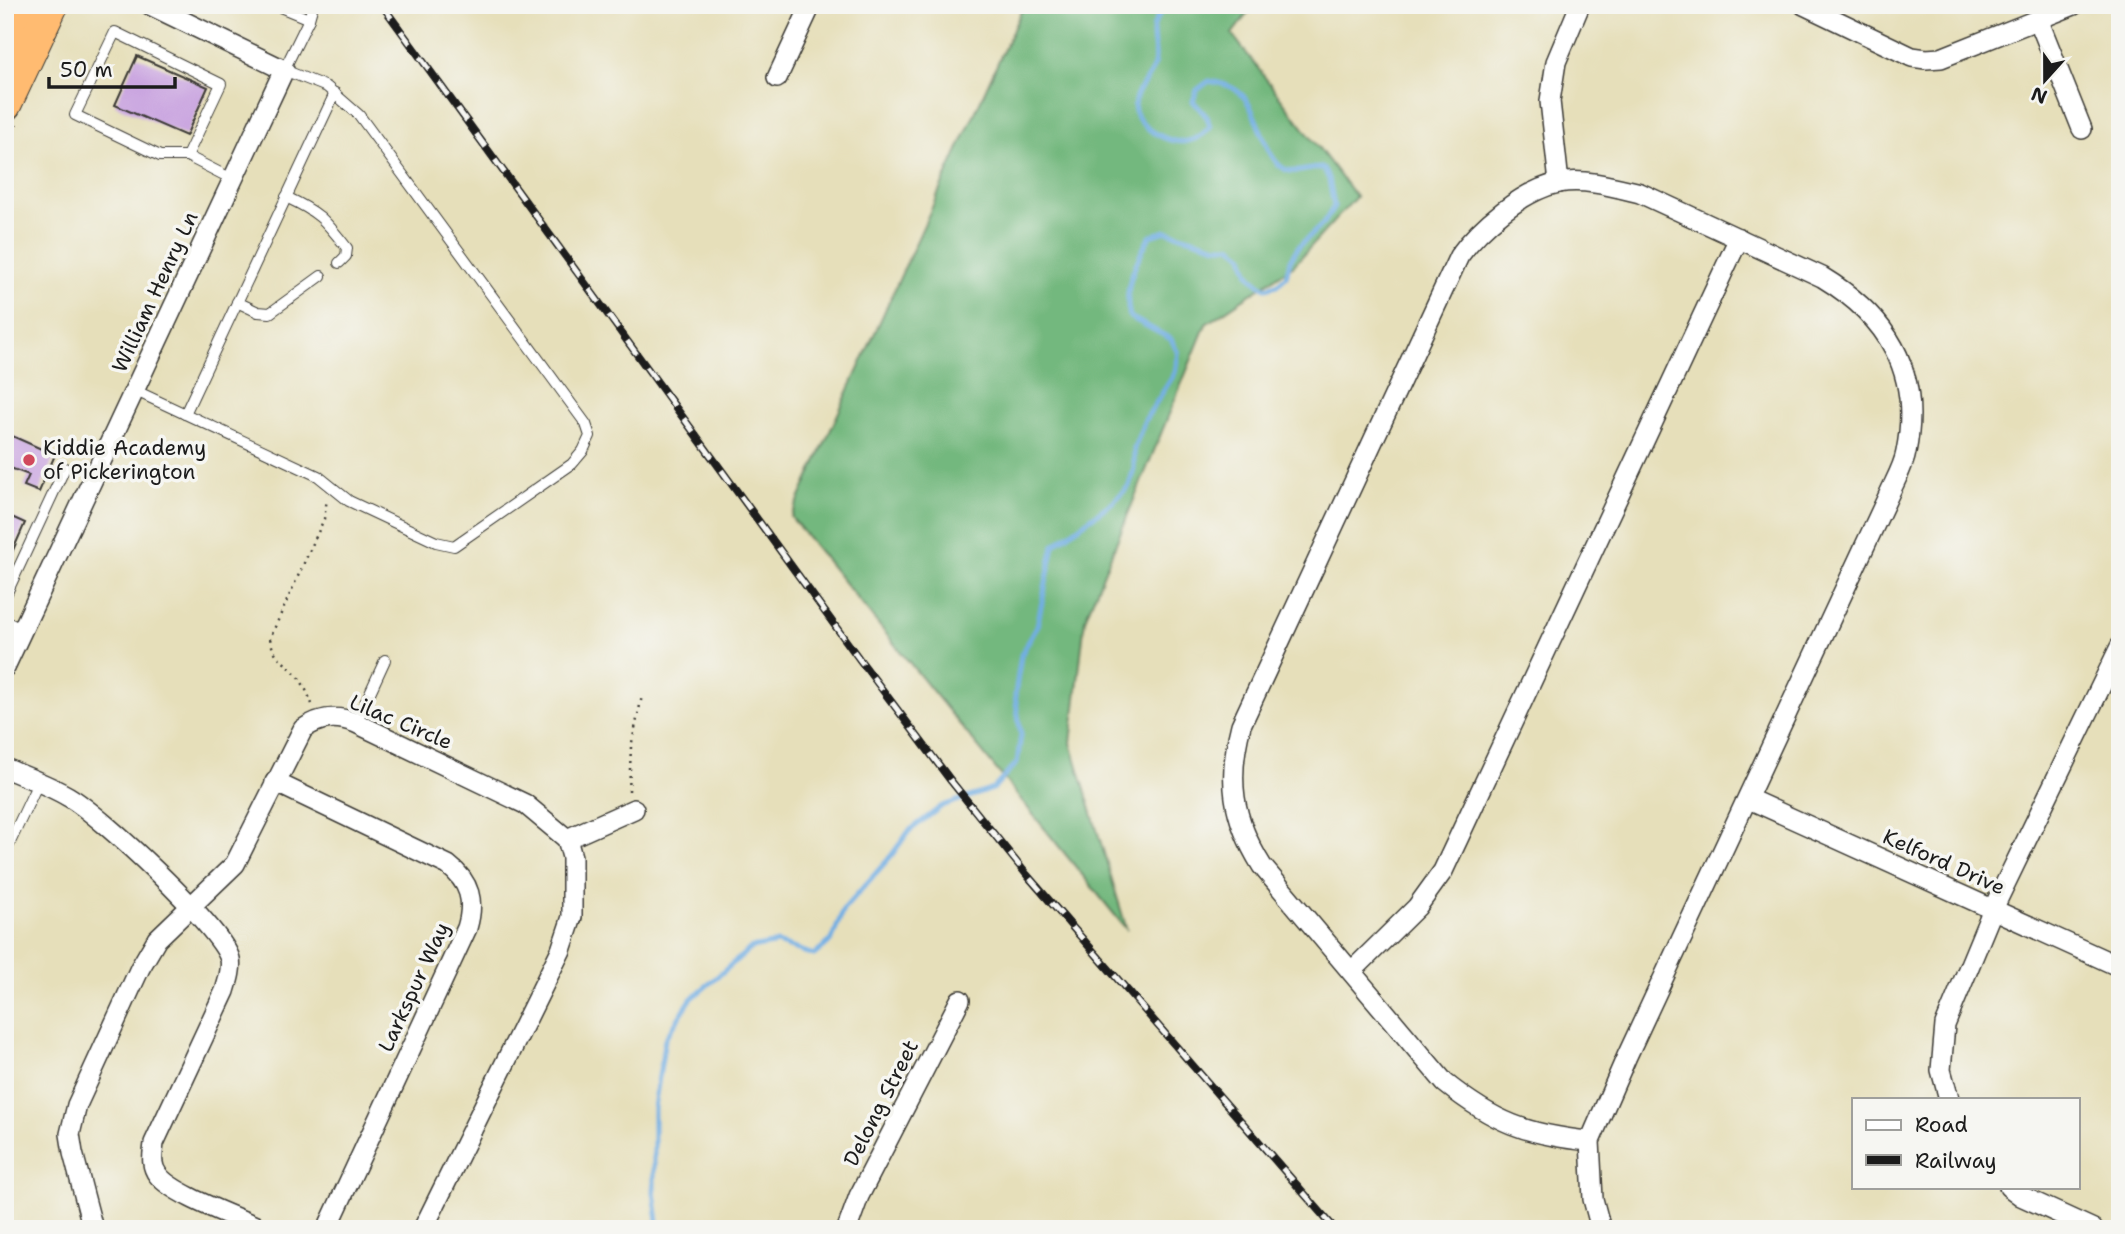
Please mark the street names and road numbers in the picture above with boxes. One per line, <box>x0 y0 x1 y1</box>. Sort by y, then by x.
street label: William Henry Ln <box>105 207 205 377</box>
street label: Lilac Circle <box>345 688 457 756</box>
street label: Kelford Drive <box>1878 823 2010 901</box>
street label: Larkspur Way <box>372 918 456 1056</box>
street label: Delong Street <box>837 1035 925 1171</box>

